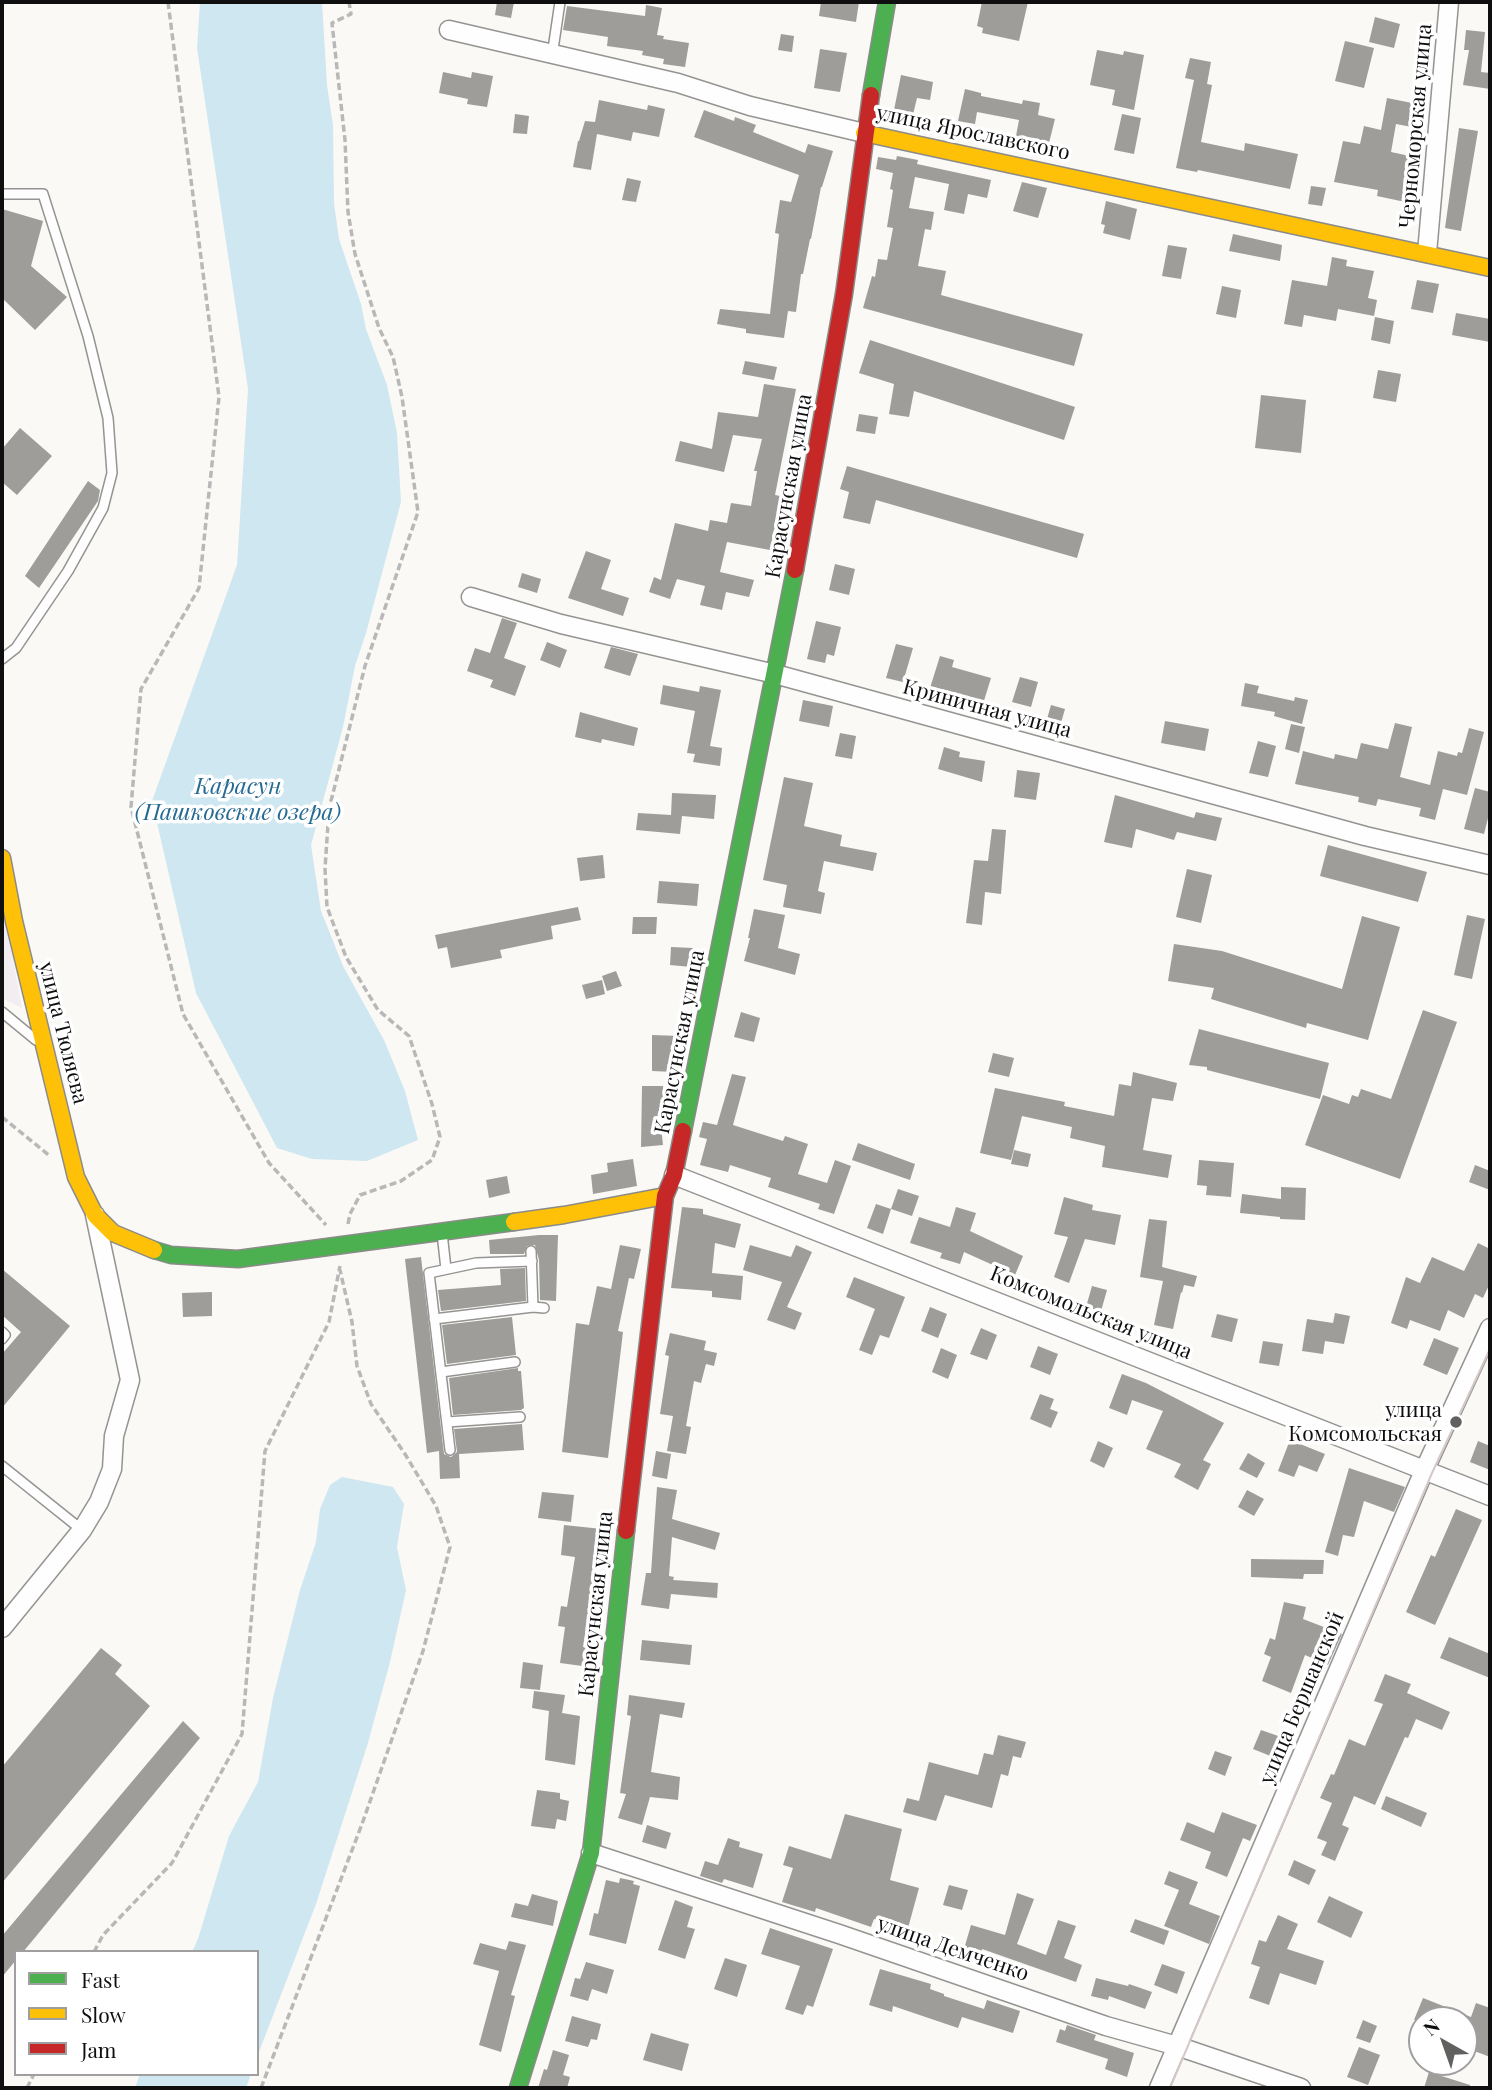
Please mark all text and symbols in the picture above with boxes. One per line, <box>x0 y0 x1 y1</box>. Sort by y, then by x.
street label: Черноморская улица <box>1394 23 1438 229</box>
street label: улица Ярославского <box>874 100 1072 166</box>
street label: Карасунская улица <box>760 392 818 580</box>
street label: Криничная улица <box>900 674 1074 744</box>
water label: Карасун (Пашковские озера) <box>135 773 341 827</box>
street label: Карасунская улица <box>650 948 710 1136</box>
street label: улица Тюляева <box>33 959 93 1107</box>
street label: Комсомольская улица <box>986 1261 1196 1365</box>
place label: улица Комсомольская <box>1288 1397 1442 1447</box>
marker: улица Комсомольская <box>1448 1414 1464 1430</box>
street label: Карасунская улица <box>574 1510 618 1698</box>
street label: улица Бершанской <box>1254 1608 1350 1788</box>
street label: улица Демченко <box>874 1911 1032 1987</box>
legend <box>14 1950 259 2076</box>
text: Fast <box>81 1965 120 1993</box>
text: Slow <box>81 2000 126 2028</box>
north arrow <box>1408 2006 1478 2076</box>
text: N <box>1417 2012 1444 2041</box>
text: Jam <box>81 2035 117 2063</box>

